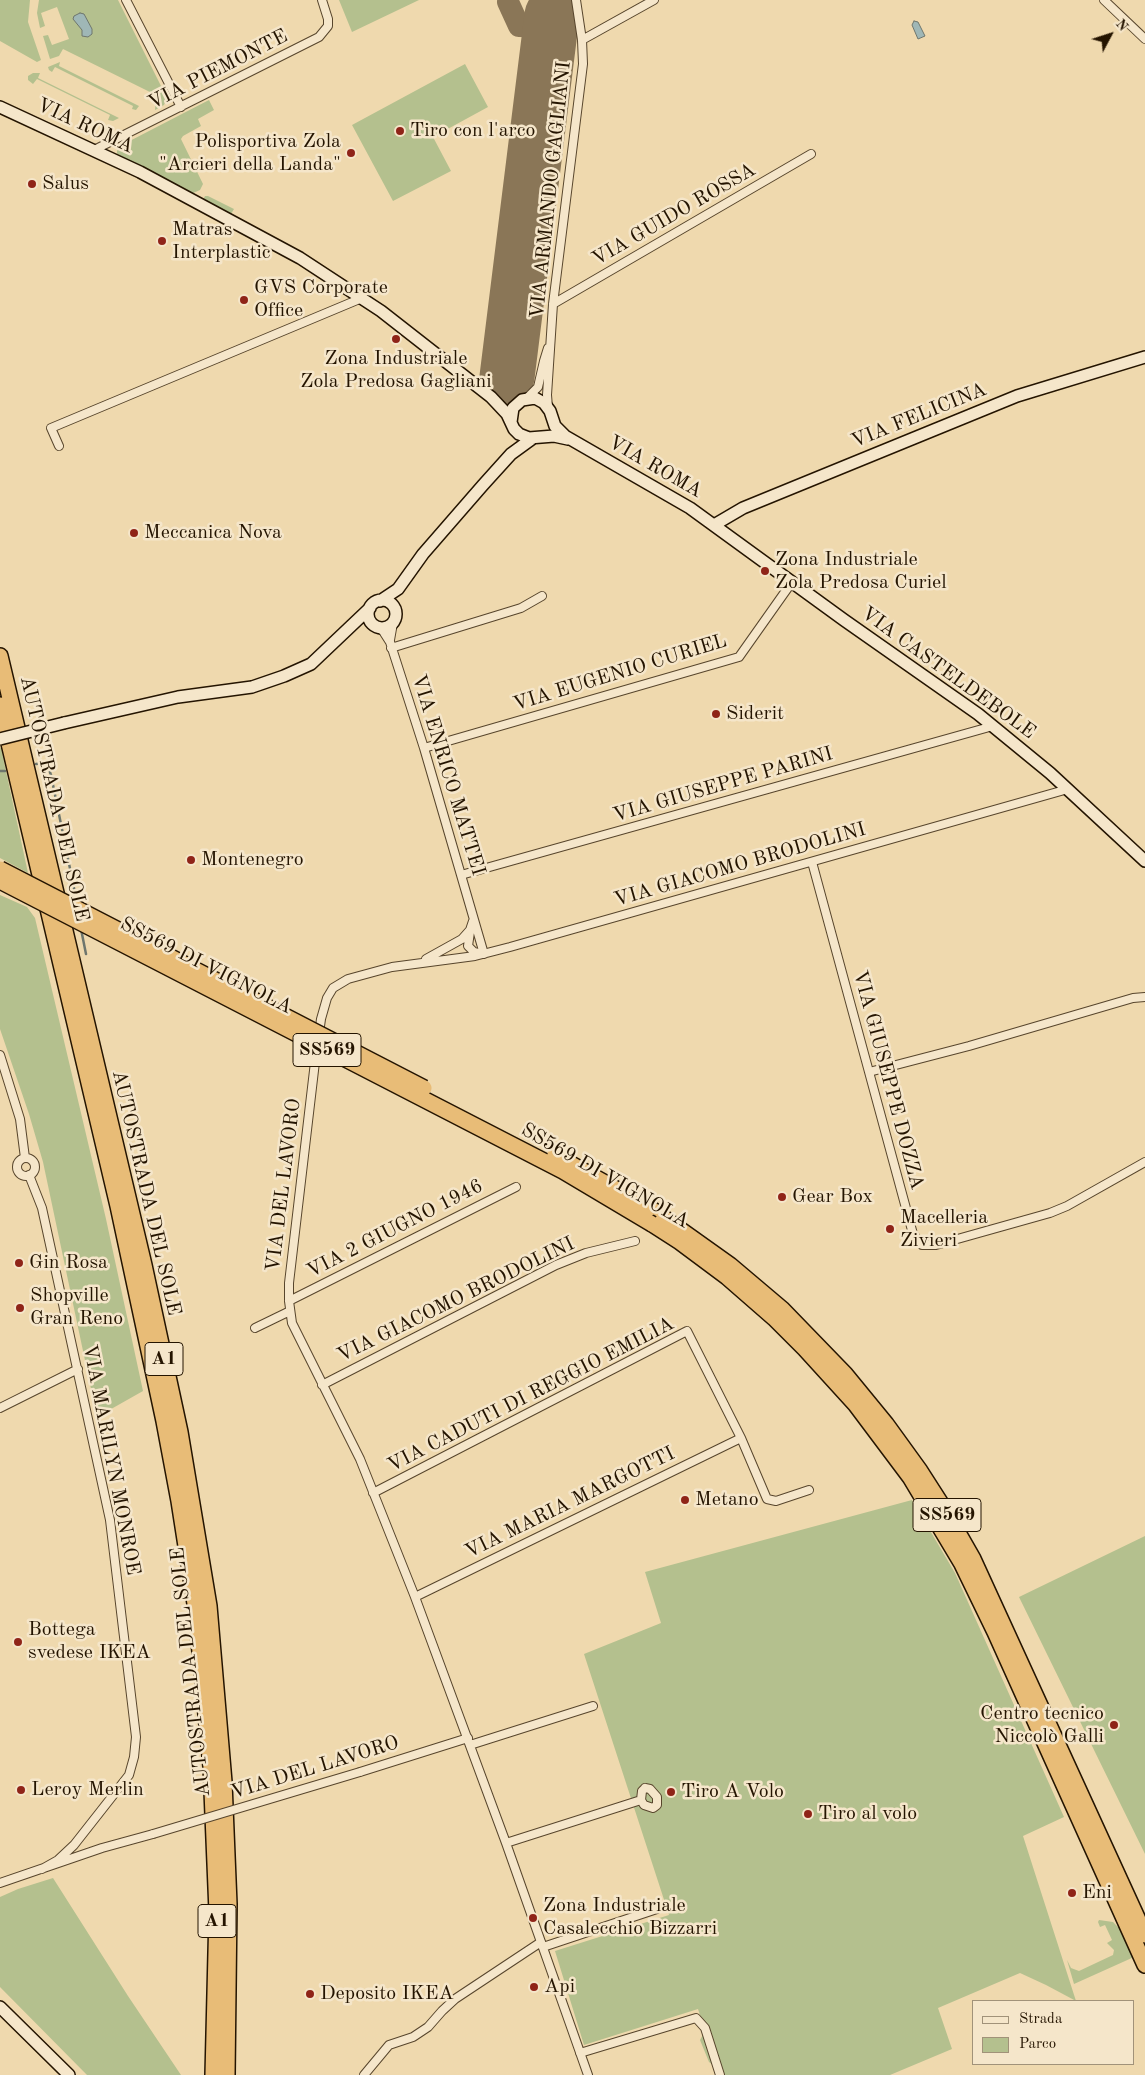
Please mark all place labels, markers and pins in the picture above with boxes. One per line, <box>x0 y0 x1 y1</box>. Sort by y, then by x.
place label: Tiro con l'arco <box>410 119 535 143</box>
marker: Tiro con l'arco <box>394 125 406 137</box>
place label: Polisportiva Zola "Arcieri della Landa" <box>159 130 341 177</box>
marker: Polisportiva Zola "Arcieri della Landa" <box>345 147 357 159</box>
place label: Salus <box>42 172 89 196</box>
marker: Salus <box>26 178 38 190</box>
place label: Matras Interplastic <box>172 218 271 265</box>
marker: Matras Interplastic <box>156 235 168 247</box>
place label: GVS Corporate Office <box>254 276 388 323</box>
marker: GVS Corporate Office <box>238 294 250 306</box>
marker: Zona Industriale Zola Predosa Gagliani <box>390 333 402 345</box>
place label: Zona Industriale Zola Predosa Gagliani <box>300 347 492 394</box>
place label: Meccanica Nova <box>144 521 282 545</box>
marker: Meccanica Nova <box>128 527 140 539</box>
place label: Zona Industriale Zola Predosa Curiel <box>775 548 947 595</box>
marker: Zona Industriale Zola Predosa Curiel <box>759 565 771 577</box>
place label: Siderit <box>726 702 784 726</box>
marker: Siderit <box>710 708 722 720</box>
place label: Montenegro <box>201 848 304 872</box>
marker: Montenegro <box>185 854 197 866</box>
place label: Gear Box <box>792 1185 873 1209</box>
marker: Gear Box <box>776 1191 788 1203</box>
place label: Macelleria Zivieri <box>900 1206 988 1253</box>
marker: Macelleria Zivieri <box>884 1223 896 1235</box>
place label: Gin Rosa <box>29 1251 108 1275</box>
marker: Gin Rosa <box>13 1257 25 1269</box>
place label: Shopville Gran Reno <box>30 1284 123 1331</box>
marker: Shopville Gran Reno <box>14 1302 26 1314</box>
place label: Metano <box>695 1488 759 1512</box>
marker: Metano <box>679 1494 691 1506</box>
place label: Bottega svedese IKEA <box>28 1618 151 1665</box>
marker: Bottega svedese IKEA <box>12 1636 24 1648</box>
place label: Centro tecnico Niccolò Galli <box>980 1702 1104 1749</box>
marker: Centro tecnico Niccolò Galli <box>1108 1719 1120 1731</box>
place label: Leroy Merlin <box>31 1778 144 1802</box>
place label: Tiro A Volo <box>681 1780 784 1804</box>
marker: Leroy Merlin <box>15 1784 27 1796</box>
marker: Tiro A Volo <box>665 1786 677 1798</box>
place label: Tiro al volo <box>818 1802 917 1826</box>
marker: Tiro al volo <box>802 1808 814 1820</box>
place label: Eni <box>1082 1881 1112 1905</box>
marker: Eni <box>1066 1887 1078 1899</box>
place label: Zona Industriale Casalecchio Bizzarri <box>543 1894 717 1941</box>
marker: Zona Industriale Casalecchio Bizzarri <box>527 1912 539 1924</box>
place label: Api <box>544 1975 575 1999</box>
marker: Api <box>528 1981 540 1993</box>
place label: Deposito IKEA <box>320 1982 454 2006</box>
marker: Deposito IKEA <box>304 1988 316 2000</box>

